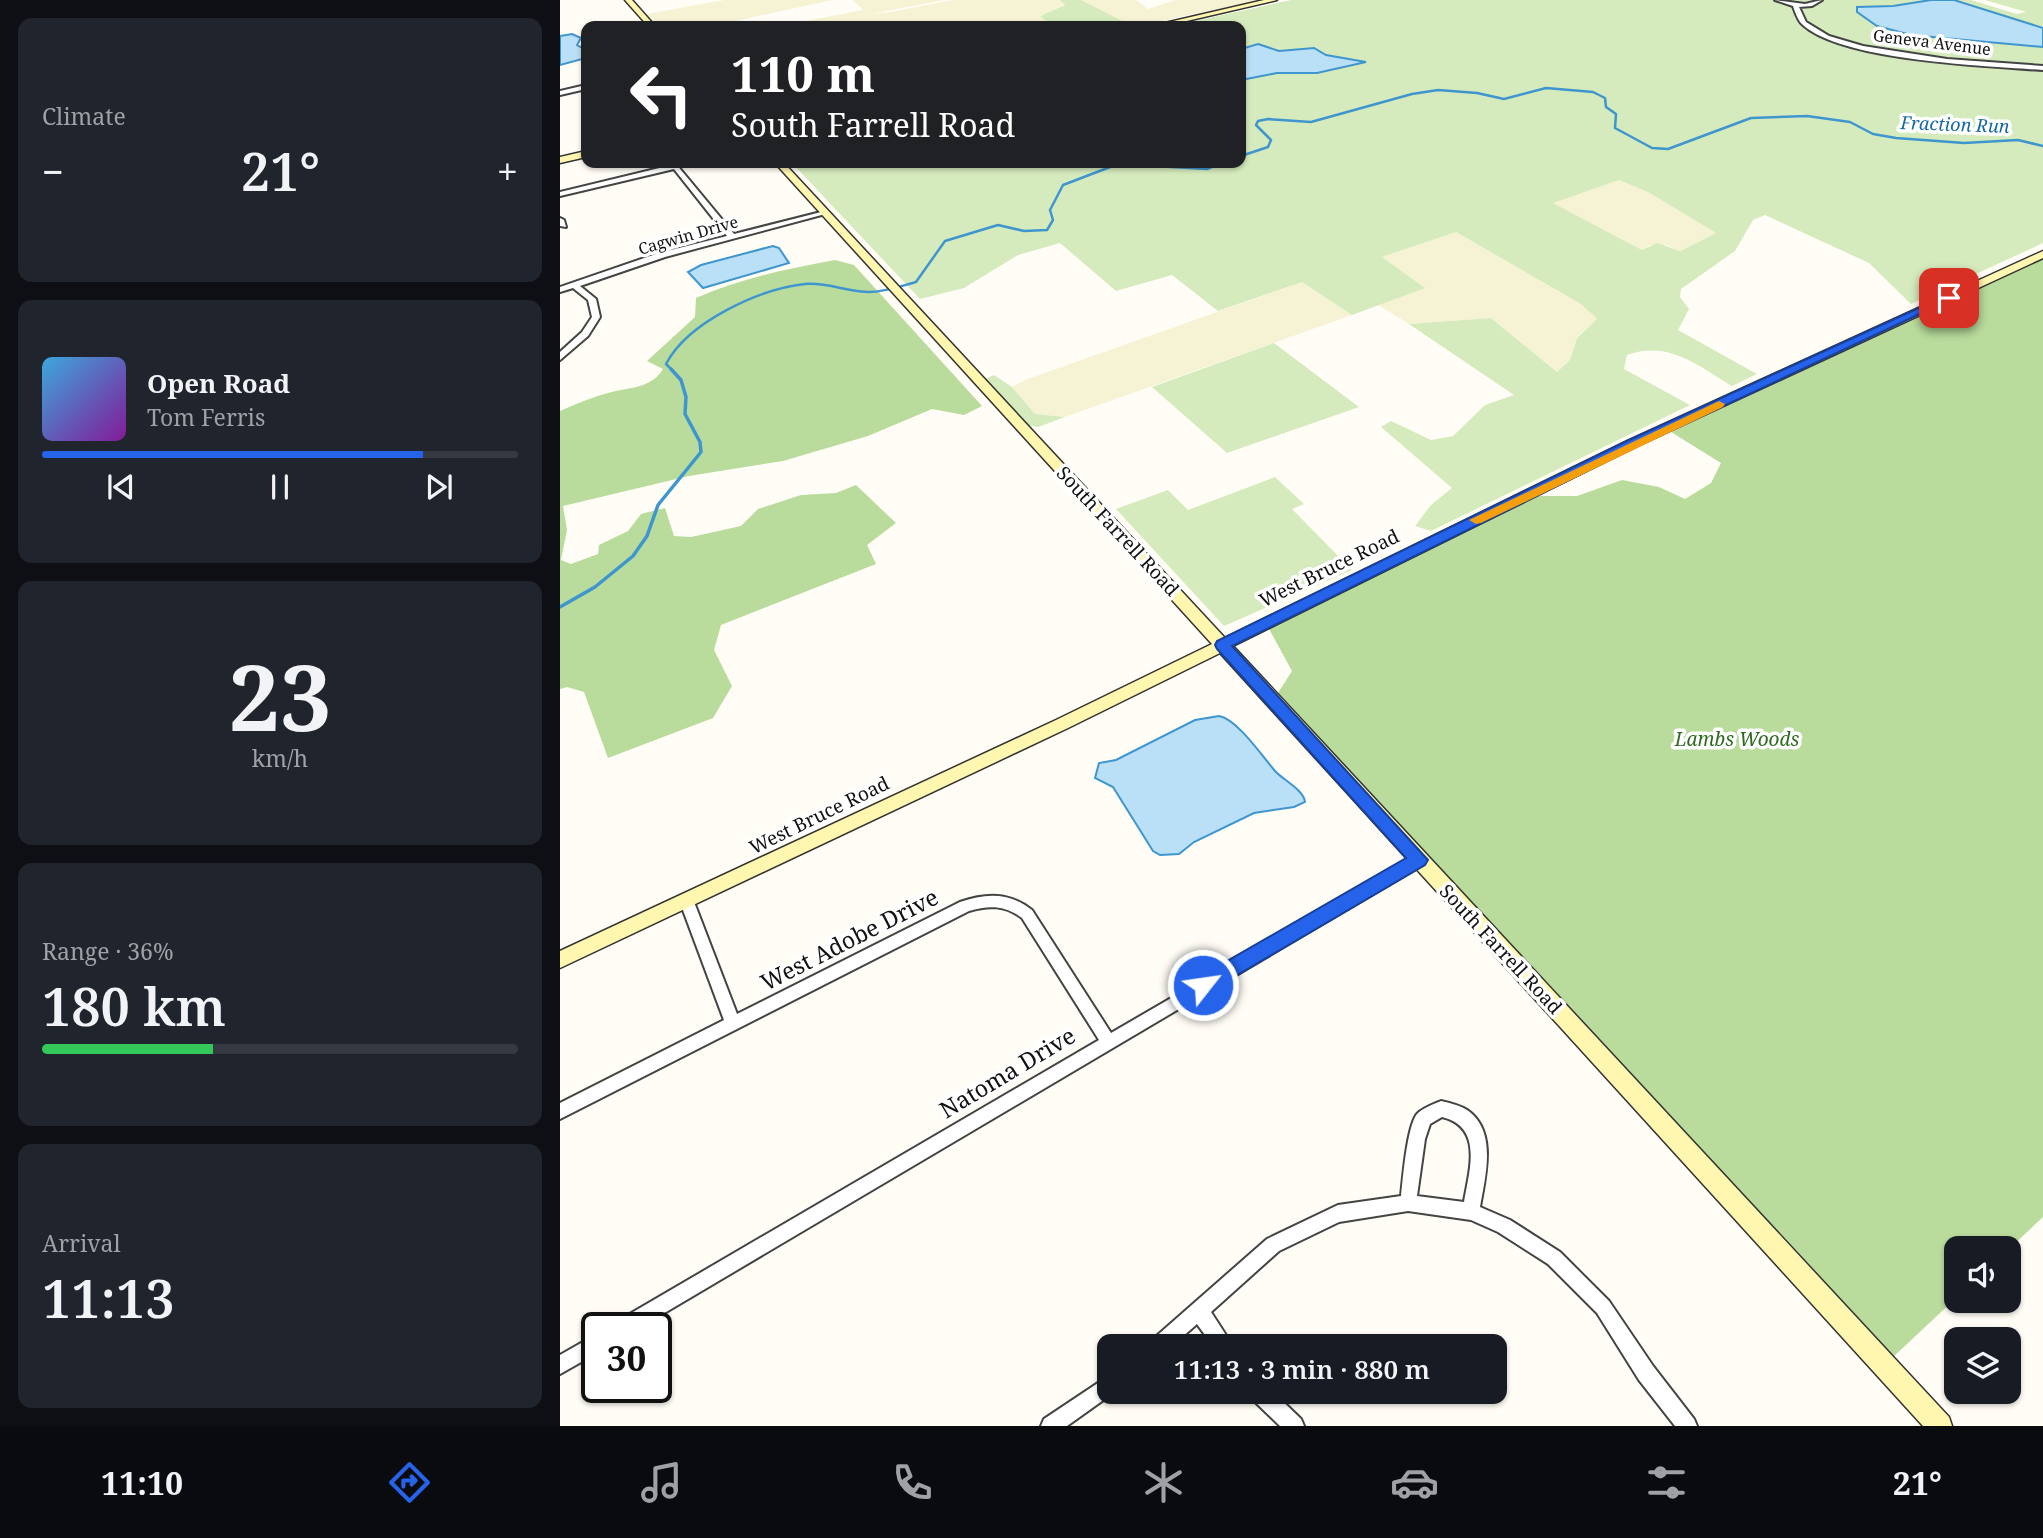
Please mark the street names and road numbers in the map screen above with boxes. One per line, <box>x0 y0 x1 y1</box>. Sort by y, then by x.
street label: Geneva Avenue <box>1872 24 1992 60</box>
street label: Cagwin Drive <box>635 210 741 260</box>
street label: South Farrell Road <box>1051 460 1185 602</box>
street label: West Bruce Road <box>1255 523 1404 613</box>
street label: West Bruce Road <box>745 770 894 860</box>
street label: South Farrell Road <box>1434 878 1568 1020</box>
street label: West Adobe Drive <box>755 880 943 998</box>
street label: Natoma Drive <box>933 1019 1081 1125</box>

